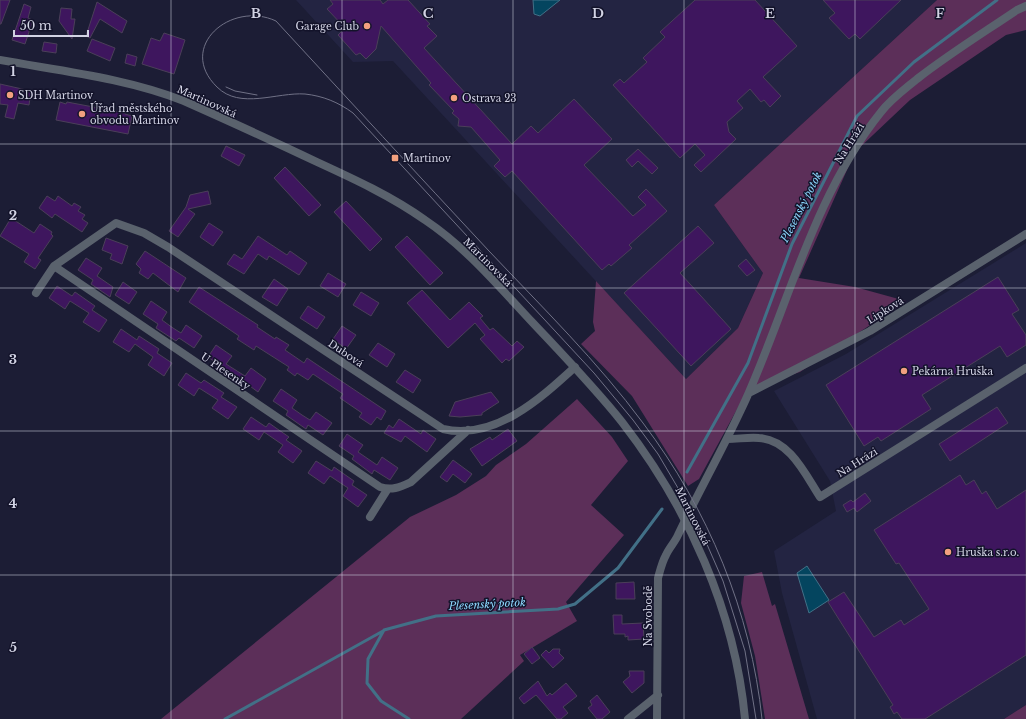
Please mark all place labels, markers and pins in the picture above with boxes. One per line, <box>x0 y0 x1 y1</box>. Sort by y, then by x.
place label: Garage Club <box>295 20 359 33</box>
marker: Garage Club <box>362 21 372 31</box>
place label: SDH Martinov <box>18 89 93 102</box>
marker: SDH Martinov <box>5 90 15 100</box>
place label: Ostrava 23 <box>462 92 516 105</box>
marker: Ostrava 23 <box>449 93 459 103</box>
place label: Úřad městského obvodu Martinov <box>90 101 179 127</box>
marker: Úřad městského obvodu Martinov <box>77 109 87 119</box>
place label: Martinov <box>403 152 451 165</box>
marker: Martinov <box>390 153 400 163</box>
place label: Pekárna Hruška <box>912 365 993 378</box>
marker: Pekárna Hruška <box>899 366 909 376</box>
place label: Hruška s.r.o. <box>956 546 1019 559</box>
marker: Hruška s.r.o. <box>943 547 953 557</box>

